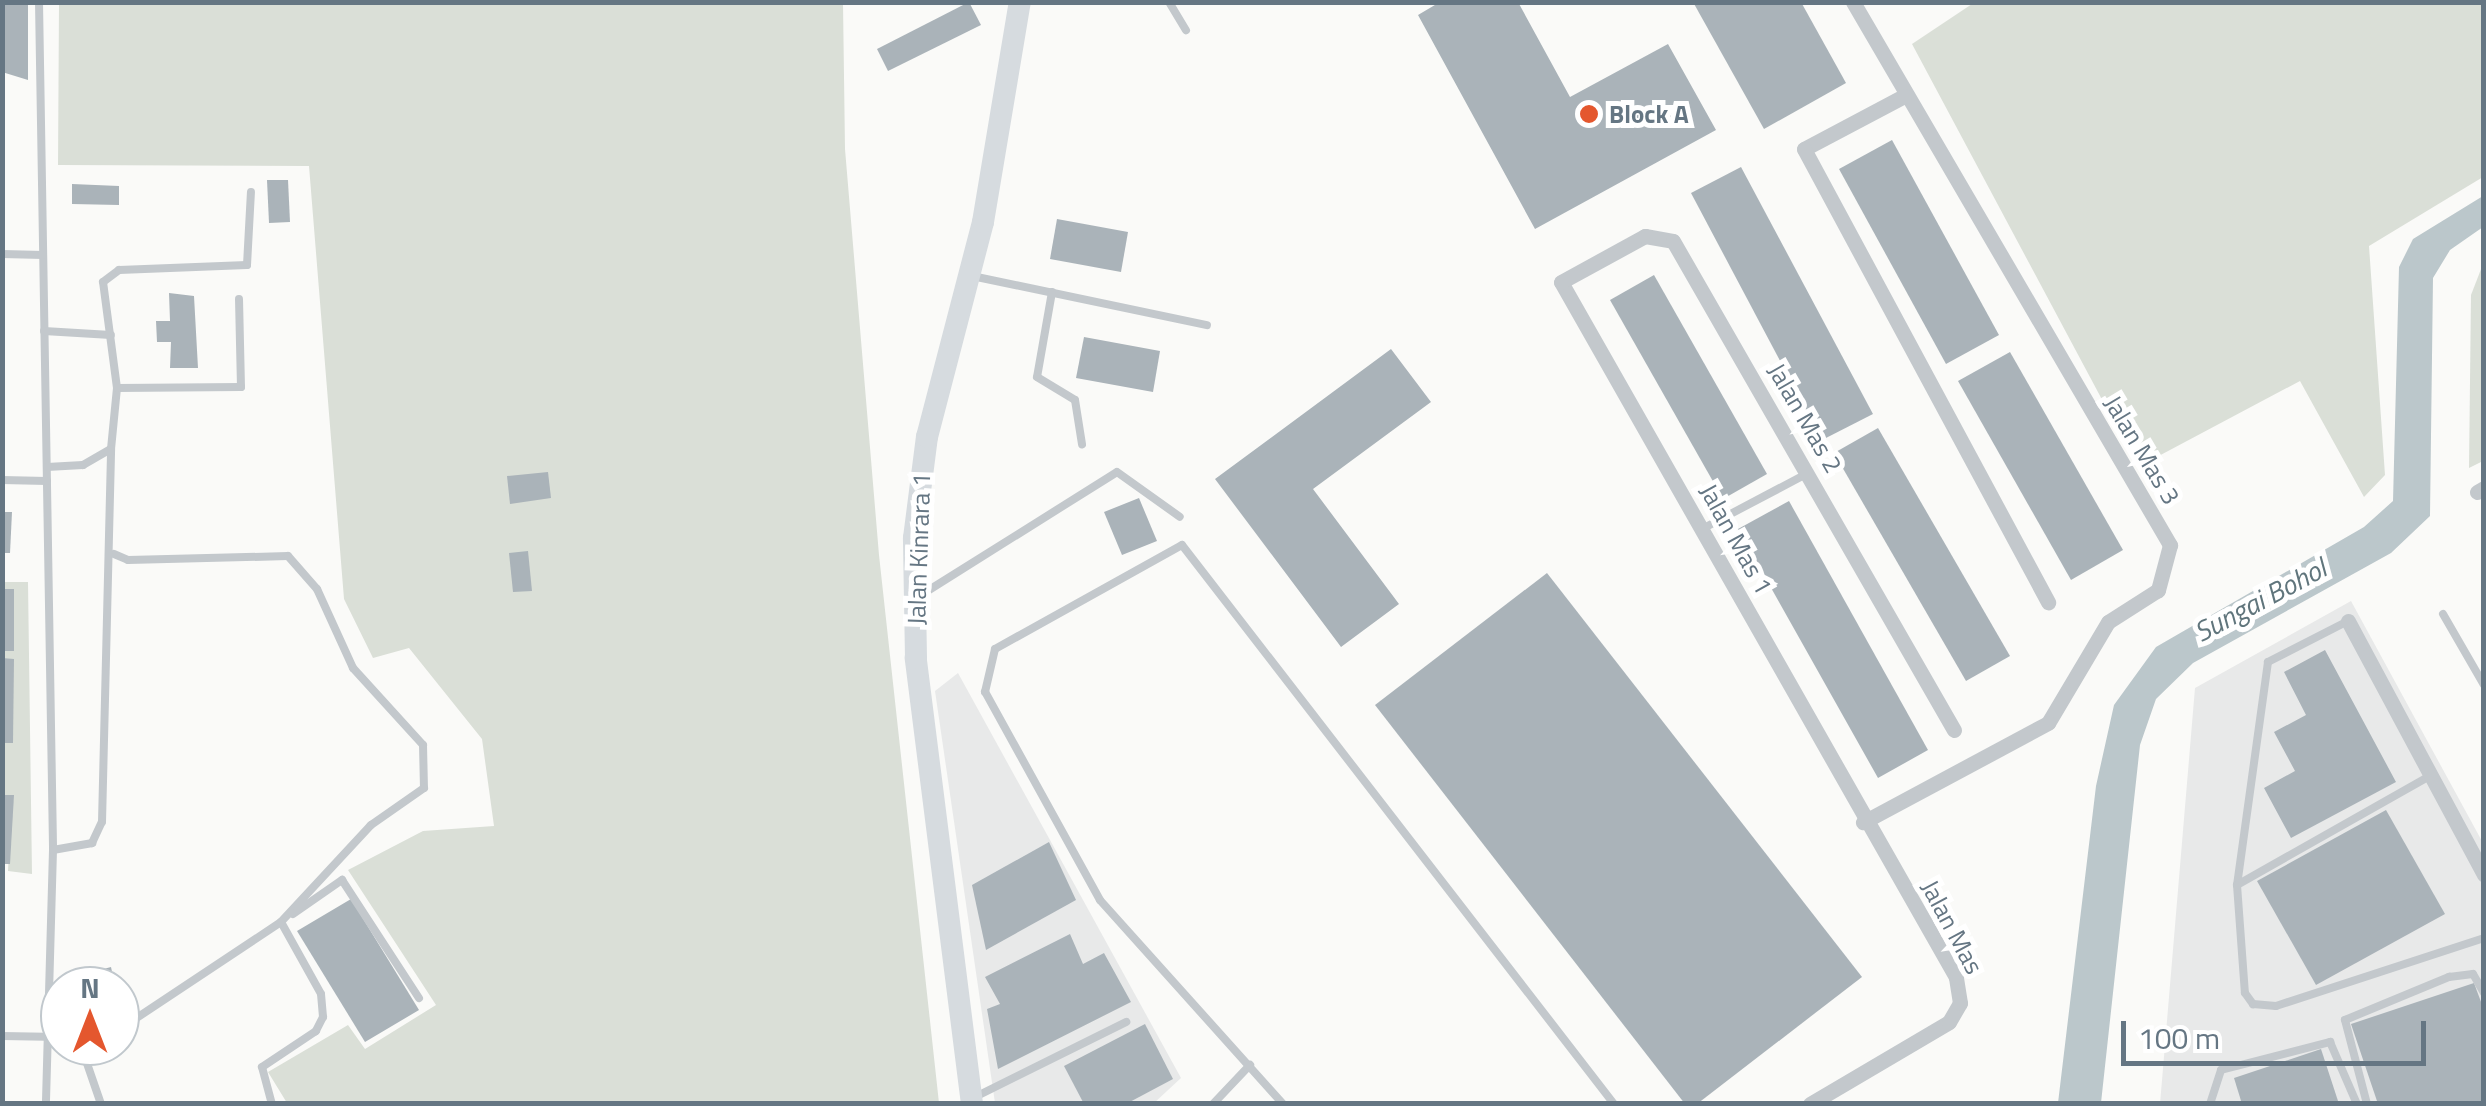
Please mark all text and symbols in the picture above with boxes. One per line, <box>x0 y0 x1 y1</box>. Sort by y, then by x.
place label: Block A <box>1609 99 1689 129</box>
marker: Block A <box>1578 103 1600 125</box>
street label: Jalan Mas 2 <box>1762 358 1848 478</box>
street label: Jalan Mas 3 <box>2098 390 2186 510</box>
street label: Jalan Kinrara 1 <box>901 473 937 625</box>
street label: Jalan Mas 1 <box>1693 479 1779 599</box>
water label: Sungai Bohol <box>2188 551 2332 649</box>
street label: Jalan Mas <box>1915 875 1989 979</box>
north arrow <box>40 966 140 1066</box>
text: N <box>80 966 100 1009</box>
scale bar <box>2126 1001 2431 1063</box>
text: 100 m <box>2138 1015 2220 1061</box>

